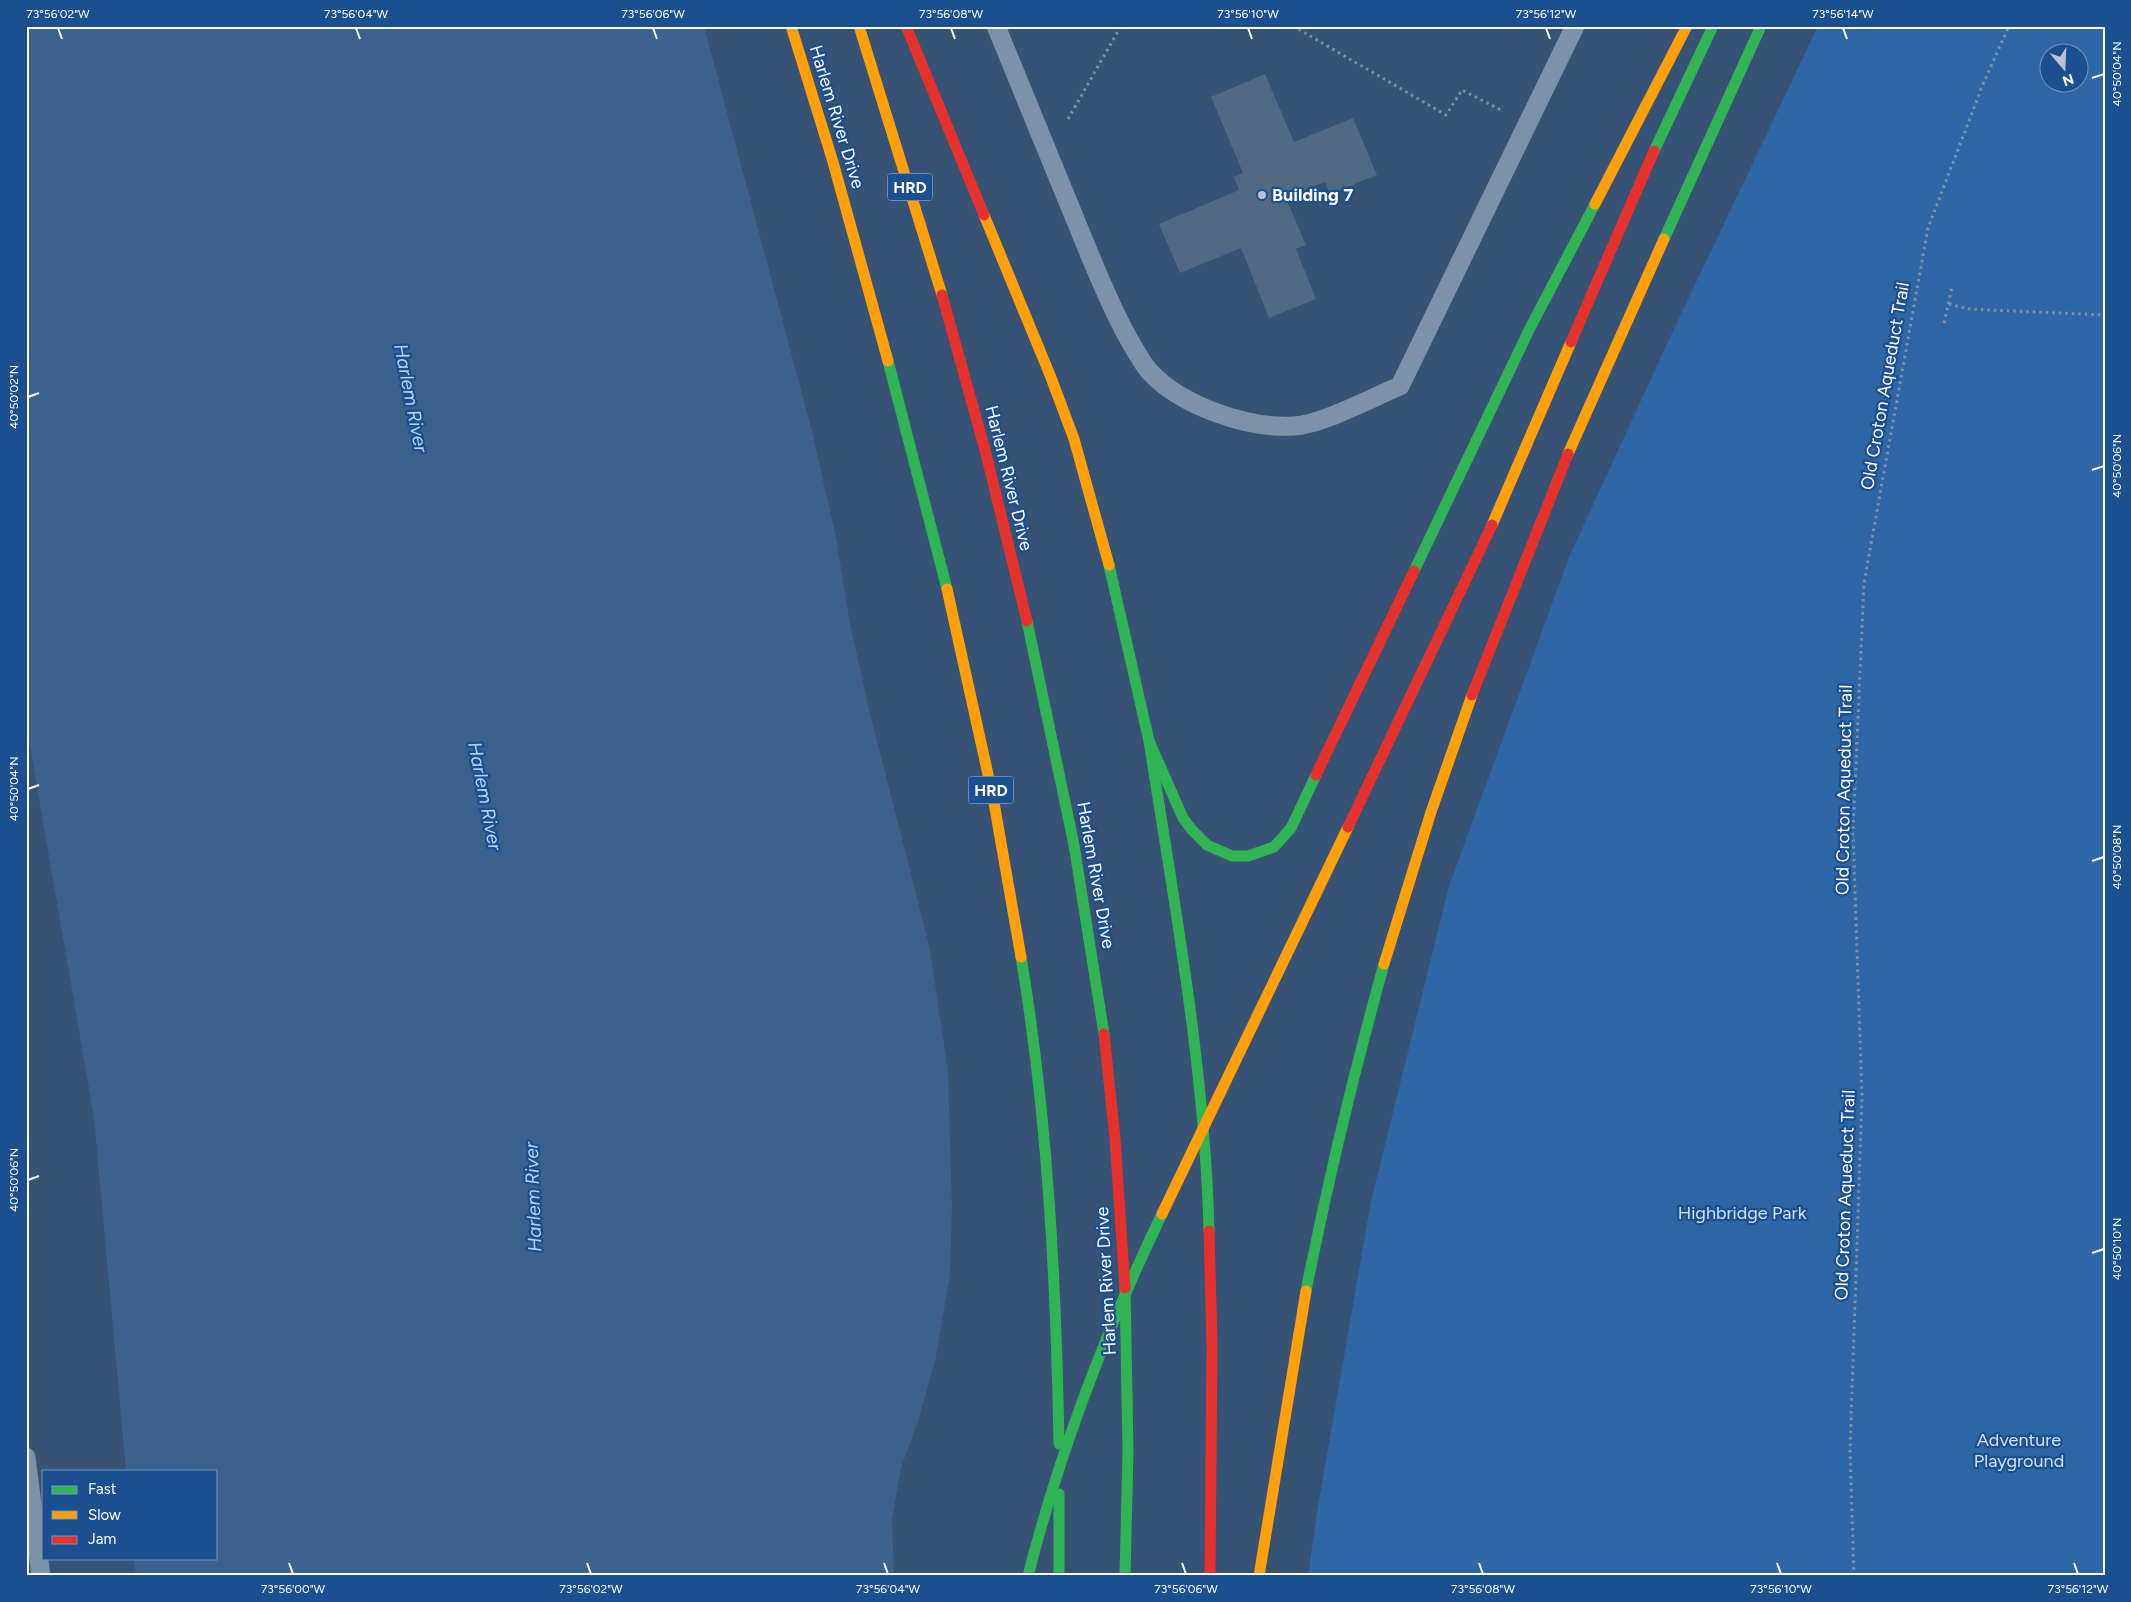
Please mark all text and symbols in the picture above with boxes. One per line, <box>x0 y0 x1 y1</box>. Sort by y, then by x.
text: 73°56'02"W <box>26 7 90 21</box>
text: 73°56'04"W <box>324 7 388 21</box>
text: 73°56'06"W <box>621 7 685 21</box>
text: 73°56'08"W <box>919 7 983 21</box>
text: 73°56'10"W <box>1217 7 1279 21</box>
text: 73°56'12"W <box>1516 7 1577 21</box>
text: 73°56'14"W <box>1812 7 1874 21</box>
north arrow <box>2038 42 2088 92</box>
text: 40°50'04"N <box>2110 42 2124 106</box>
street label: Harlem River Drive <box>805 43 869 192</box>
text: N <box>2060 70 2076 90</box>
road number: HRD <box>888 173 932 200</box>
place label: Building 7 <box>1272 184 1353 206</box>
marker: Building 7 <box>1256 189 1268 201</box>
street label: Old Croton Aqueduct Trail <box>1856 280 1914 492</box>
water label: Harlem River <box>389 342 433 455</box>
text: 40°50'02"N <box>7 365 21 429</box>
street label: Harlem River Drive <box>980 403 1038 553</box>
text: 40°50'06"N <box>2110 434 2124 498</box>
street label: Old Croton Aqueduct Trail <box>1831 685 1857 895</box>
water label: Harlem River <box>463 740 507 853</box>
text: 40°50'04"N <box>7 757 21 821</box>
road number: HRD <box>968 776 1014 804</box>
street label: Harlem River Drive <box>1072 800 1120 950</box>
text: 40°50'08"N <box>2110 825 2124 889</box>
street label: Old Croton Aqueduct Trail <box>1830 1089 1860 1301</box>
water label: Harlem River <box>520 1141 546 1252</box>
text: 40°50'06"N <box>7 1148 21 1212</box>
park label: Highbridge Park <box>1678 1202 1807 1224</box>
street label: Harlem River Drive <box>1091 1206 1121 1356</box>
text: 40°50'10"N <box>2110 1218 2124 1280</box>
park label: Adventure Playground <box>1974 1429 2064 1472</box>
legend <box>42 1470 218 1560</box>
text: Fast <box>88 1480 117 1498</box>
text: Slow <box>88 1506 121 1524</box>
text: Jam <box>88 1530 116 1548</box>
text: 73°56'00"W <box>261 1582 326 1596</box>
text: 73°56'02"W <box>559 1582 623 1596</box>
text: 73°56'04"W <box>856 1582 920 1596</box>
text: 73°56'06"W <box>1154 1582 1218 1596</box>
text: 73°56'08"W <box>1451 1582 1515 1596</box>
text: 73°56'10"W <box>1750 1582 1812 1596</box>
text: 73°56'12"W <box>2048 1582 2109 1596</box>

